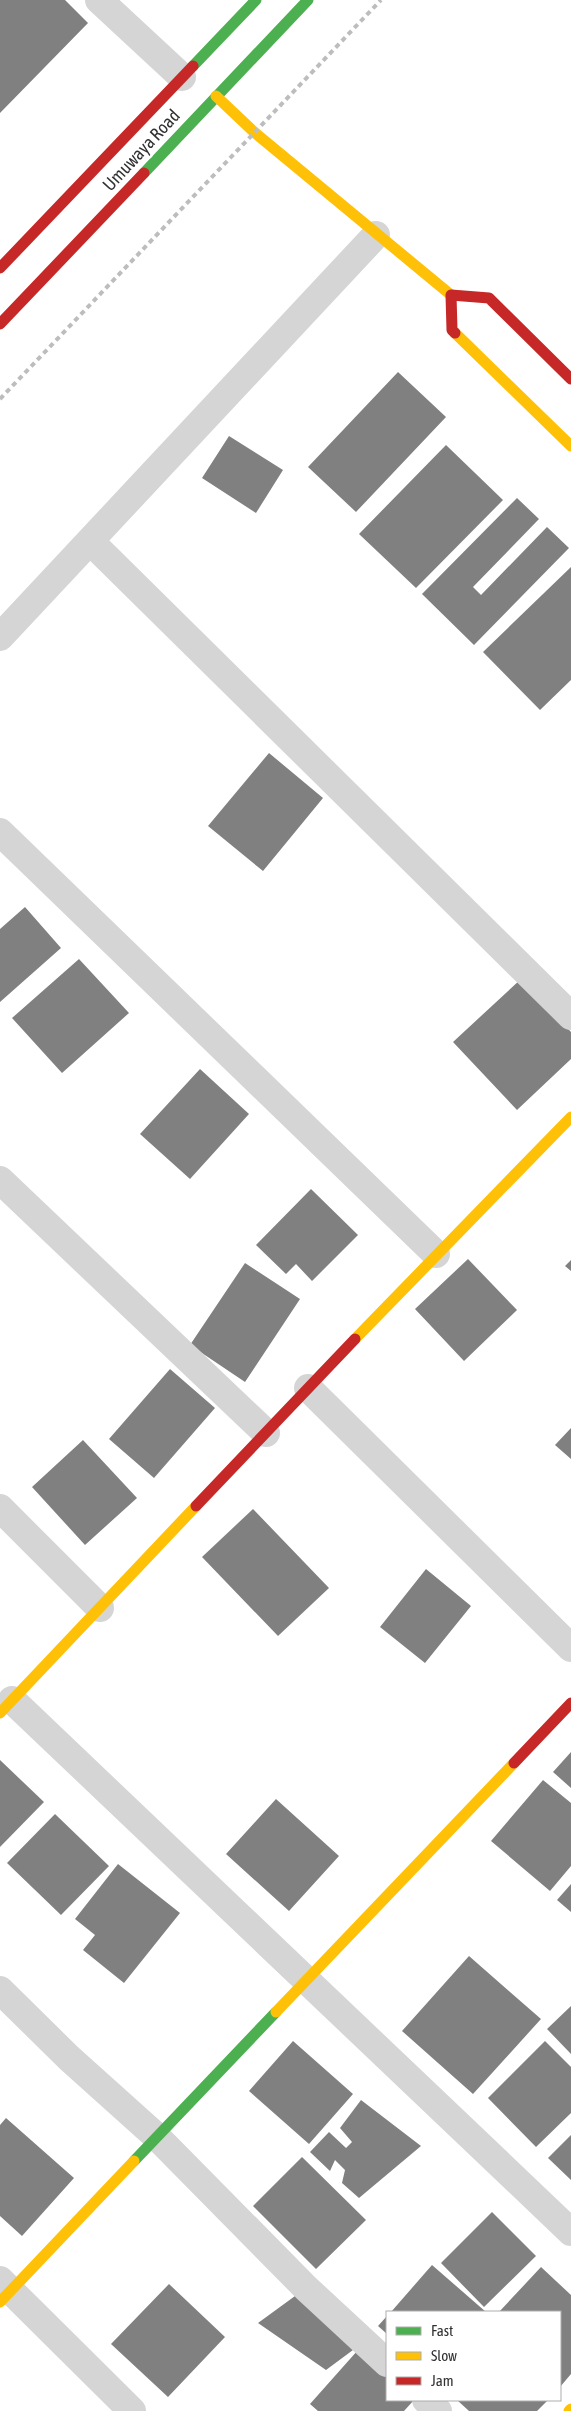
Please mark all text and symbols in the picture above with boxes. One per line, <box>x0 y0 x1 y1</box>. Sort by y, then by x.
street label: Umuwaya Road <box>98 105 184 195</box>
legend <box>386 2311 561 2401</box>
text: Fast <box>431 2322 453 2339</box>
text: Slow <box>431 2347 457 2364</box>
text: Jam <box>431 2372 454 2389</box>

